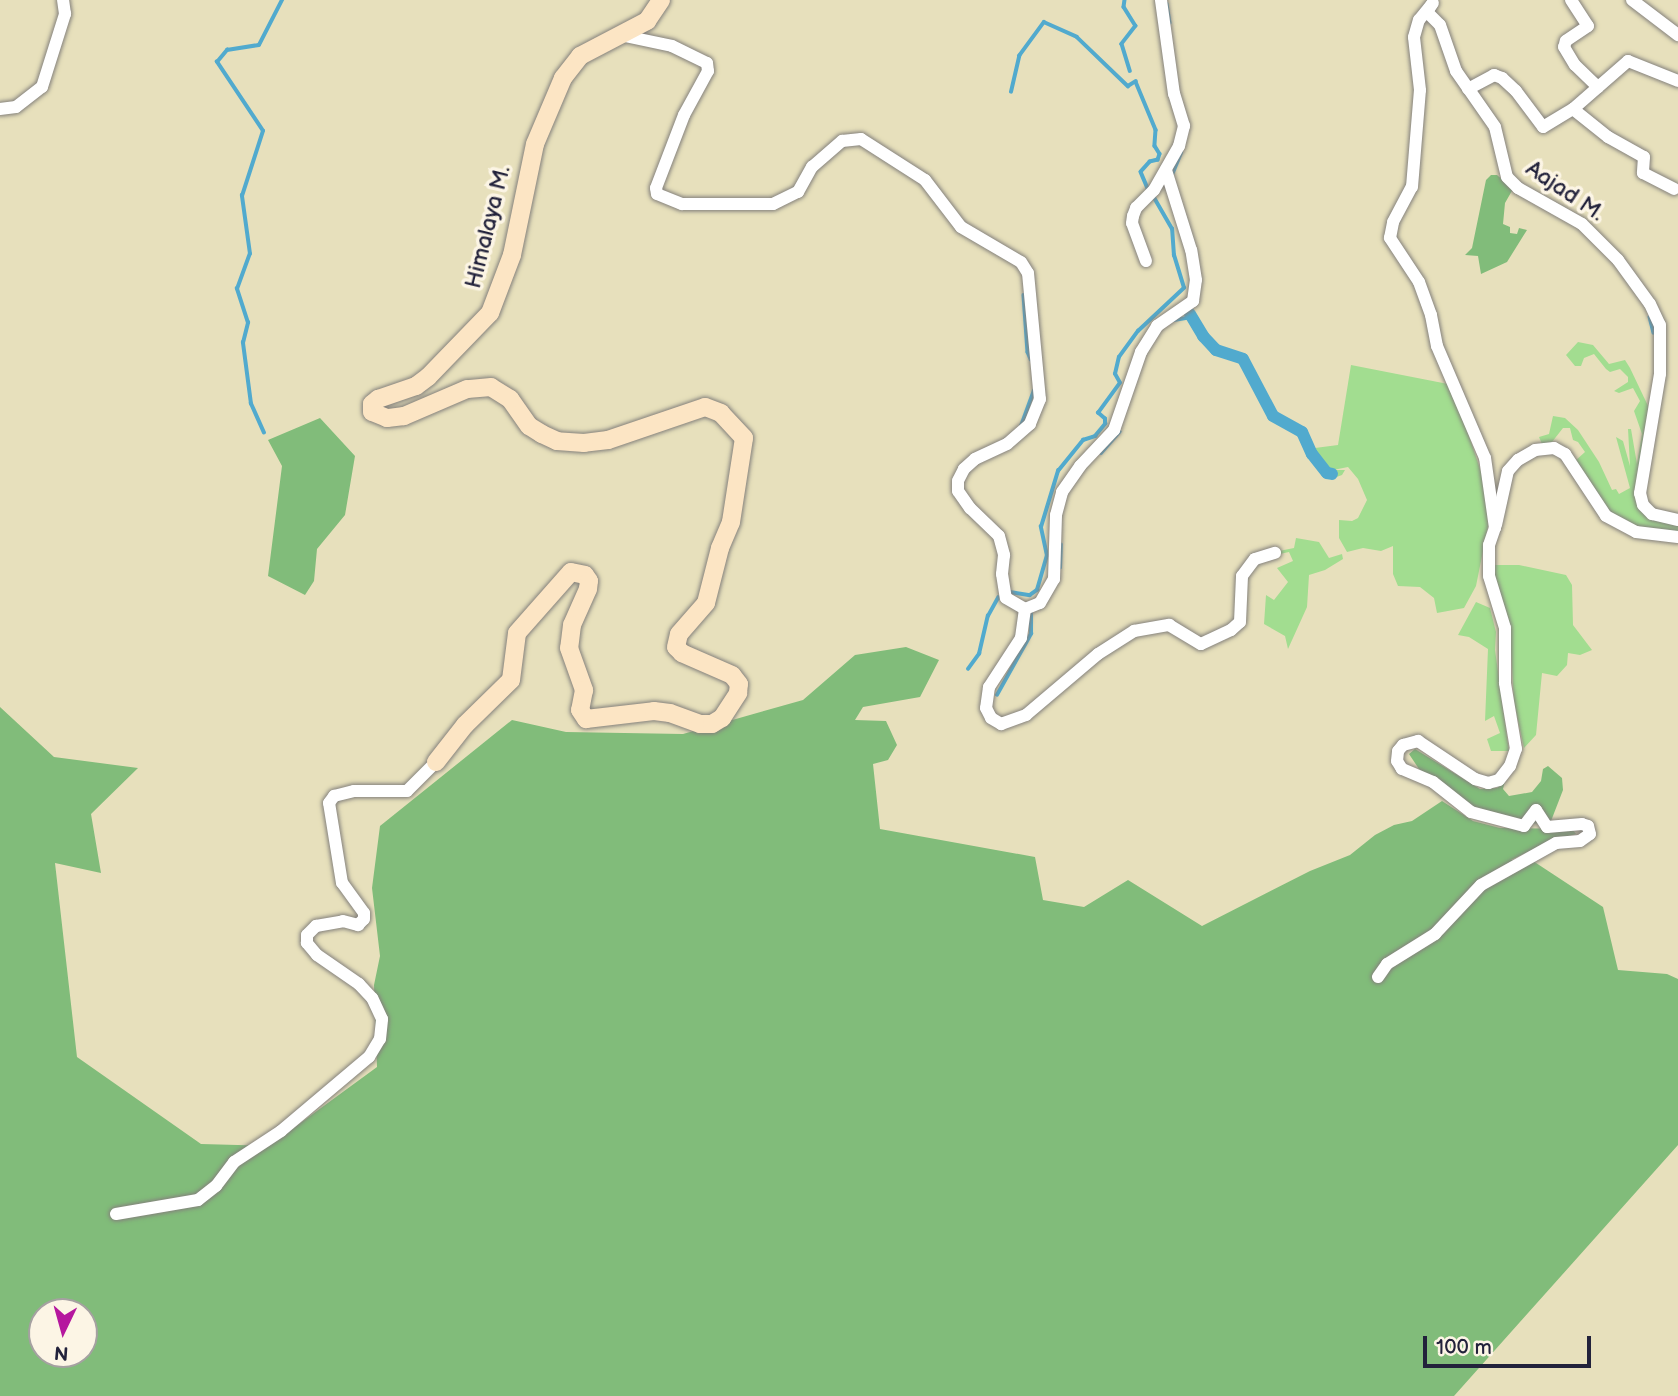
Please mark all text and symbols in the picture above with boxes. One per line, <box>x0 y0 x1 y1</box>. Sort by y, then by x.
street label: Aajad M. <box>1520 155 1610 227</box>
street label: Himalaya M. <box>459 163 517 291</box>
north arrow <box>28 1298 98 1368</box>
scale bar <box>1426 1322 1594 1366</box>
text: 100 m <box>1436 1335 1492 1360</box>
text: N <box>53 1340 69 1365</box>

